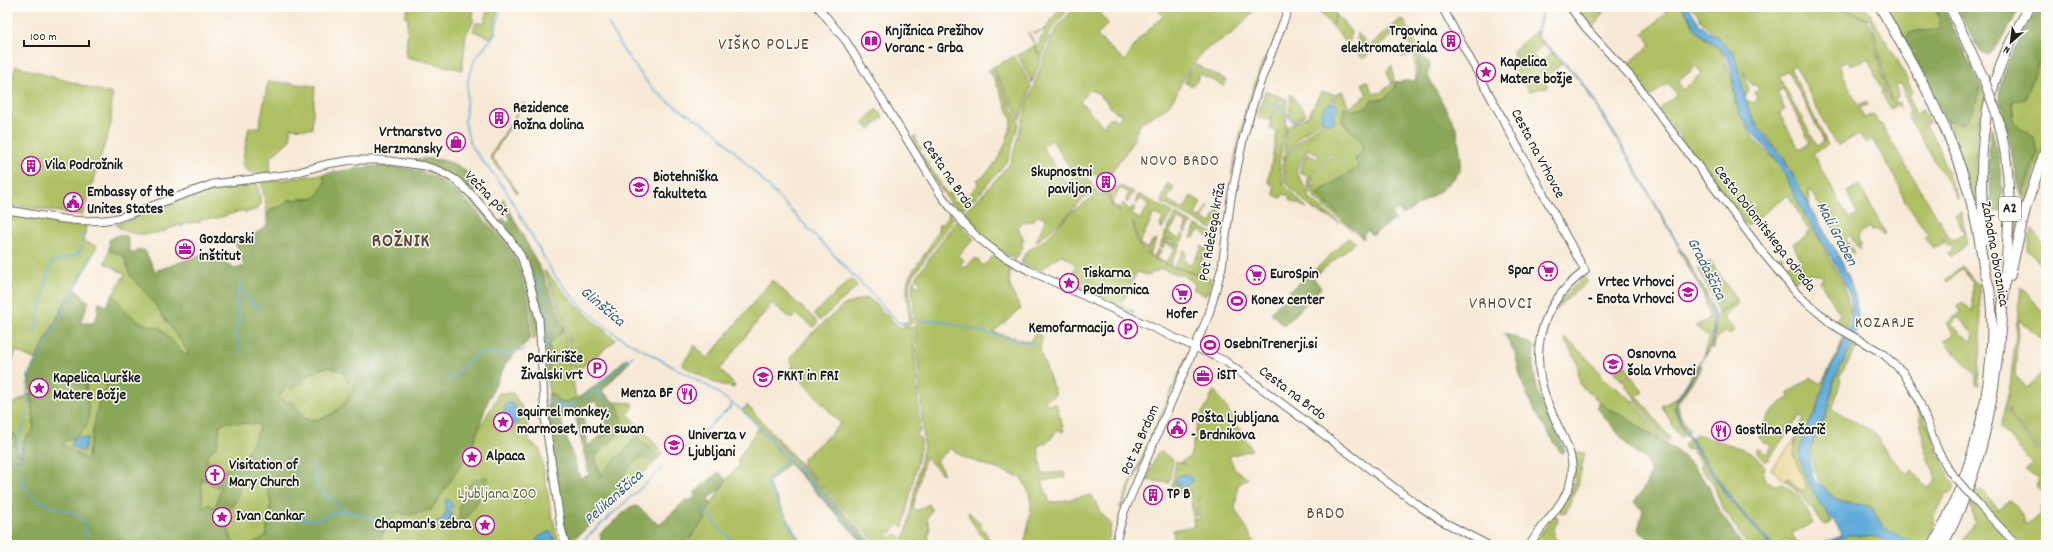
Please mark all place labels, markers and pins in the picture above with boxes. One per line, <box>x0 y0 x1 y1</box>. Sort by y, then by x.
place label: Knjižnica Prežihov Voranc - Grba <box>885 21 984 60</box>
place label: Trgovina elektromateriala <box>1341 21 1438 60</box>
library icon: Knjižnica Prežihov Voranc - Grba <box>860 30 882 52</box>
building icon: Trgovina elektromateriala <box>1440 30 1462 52</box>
place label: Kapelica Matere božje <box>1500 52 1573 91</box>
place icon: Kapelica Matere božje <box>1475 61 1497 83</box>
place label: Rezidence Rožna dolina <box>513 98 585 137</box>
building icon: Rezidence Rožna dolina <box>488 107 510 129</box>
place label: Vrtnarstvo Herzmansky <box>374 122 443 161</box>
shop icon: Vrtnarstvo Herzmansky <box>445 131 467 153</box>
building icon: Vila Podrožnik <box>20 155 42 177</box>
place label: Vila Podrožnik <box>45 155 123 177</box>
place label: Skupnostni paviljon <box>1031 162 1092 201</box>
place label: Biotehniška fakulteta <box>652 167 719 206</box>
building icon: Skupnostni paviljon <box>1095 171 1117 193</box>
school or university icon: Biotehniška fakulteta <box>628 176 650 198</box>
place label: Embassy of the Unites States <box>87 182 175 221</box>
public building icon: Embassy of the Unites States <box>62 191 84 213</box>
place label: Gozdarski inštitut <box>199 229 254 268</box>
office icon: Gozdarski inštitut <box>174 238 196 260</box>
place label: Spar <box>1508 260 1534 282</box>
supermarket icon: Spar <box>1537 260 1559 282</box>
place label: Tiskarna Podmornica <box>1083 263 1150 302</box>
supermarket icon: EuroSpin <box>1245 264 1267 286</box>
place label: EuroSpin <box>1270 264 1319 286</box>
place icon: Tiskarna Podmornica <box>1058 272 1080 294</box>
place label: Vrtec Vrhovci - Enota Vrhovci <box>1588 272 1674 311</box>
school or university icon: Vrtec Vrhovci - Enota Vrhovci <box>1677 281 1699 303</box>
supermarket icon: Hofer <box>1171 283 1193 305</box>
sports icon: Konex center <box>1226 290 1248 312</box>
place label: Konex center <box>1251 290 1325 312</box>
place label: Hofer <box>1166 304 1198 326</box>
place label: Kemofarmacija <box>1029 318 1115 340</box>
parking icon: Kemofarmacija <box>1117 318 1139 340</box>
sports icon: OsebniTrenerji.si <box>1199 334 1221 356</box>
place label: OsebniTrenerji.si <box>1224 334 1317 356</box>
place label: Osnovna šola Vrhovci <box>1627 344 1696 383</box>
place label: Parkirišče Živalski vrt <box>521 348 583 387</box>
school or university icon: Osnovna šola Vrhovci <box>1602 353 1624 375</box>
parking icon: Parkirišče Živalski vrt <box>586 357 608 379</box>
office icon: iSIT <box>1192 365 1214 387</box>
place label: iSIT <box>1217 365 1238 387</box>
school or university icon: FKKT in FRI <box>752 366 774 388</box>
place label: FKKT in FRI <box>777 366 839 388</box>
place label: Kapelica Lurške Matere Božje <box>53 368 141 407</box>
place icon: Kapelica Lurške Matere Božje <box>28 377 50 399</box>
place label: Menza BF <box>621 383 673 405</box>
restaurant icon: Menza BF <box>676 383 698 405</box>
place label: squirrel monkey, marmoset, mute swan <box>517 402 644 441</box>
place label: Pošta Ljubljana - Brdnikova <box>1191 408 1279 447</box>
place icon: squirrel monkey, marmoset, mute swan <box>492 411 514 433</box>
public building icon: Pošta Ljubljana - Brdnikova <box>1166 417 1188 439</box>
restaurant icon: Gostilna Pečarič <box>1710 420 1732 442</box>
place label: Gostilna Pečarič <box>1735 420 1826 442</box>
place label: Univerza v Ljubljani <box>688 425 746 464</box>
school or university icon: Univerza v Ljubljani <box>663 434 685 456</box>
place icon: Alpaca <box>461 446 483 468</box>
place label: Alpaca <box>486 446 526 468</box>
place label: Visitation of Mary Church <box>229 455 299 494</box>
church icon: Visitation of Mary Church <box>204 464 226 486</box>
building icon: TP B <box>1142 484 1164 506</box>
place label: TP B <box>1167 484 1190 506</box>
place icon: Ivan Cankar <box>211 506 233 528</box>
place label: Ivan Cankar <box>236 506 305 528</box>
place label: Chapman's zebra <box>374 514 472 536</box>
place icon: Chapman's zebra <box>474 514 496 536</box>

